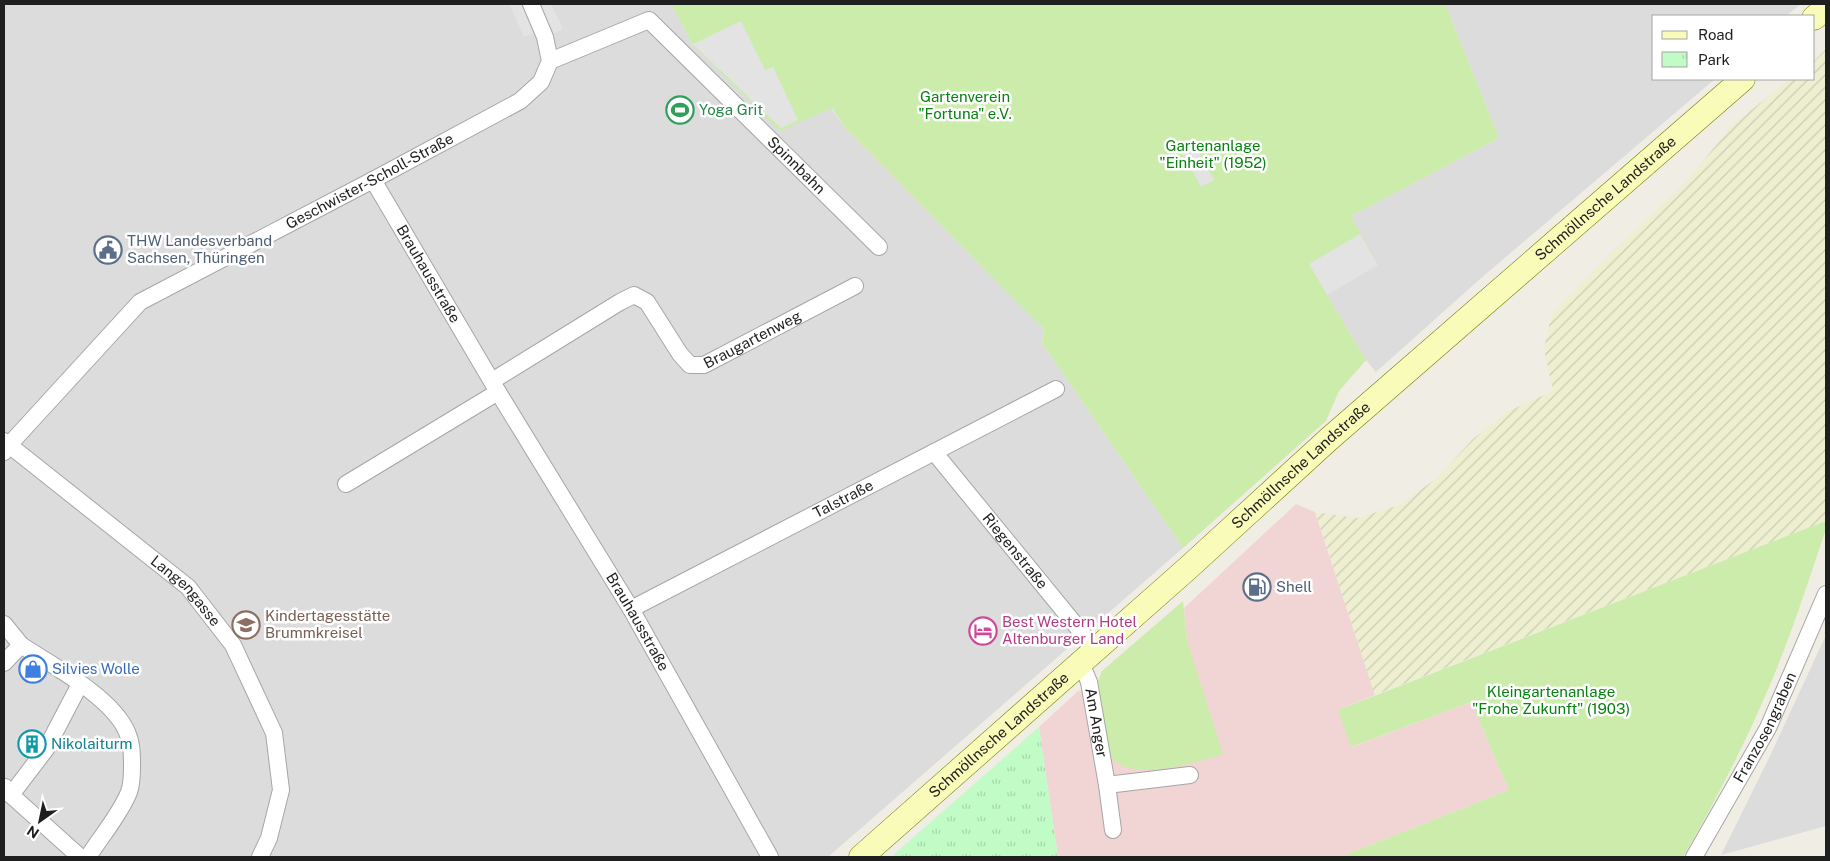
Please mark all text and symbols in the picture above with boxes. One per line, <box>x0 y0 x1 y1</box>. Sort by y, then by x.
legend <box>1652 15 1815 80</box>
text: Road <box>1698 26 1734 43</box>
text: Park <box>1698 51 1730 68</box>
park label: Gartenverein "Fortuna" e.V. <box>918 88 1012 122</box>
sports icon: Yoga Grit <box>665 95 695 125</box>
place label: Yoga Grit <box>699 101 763 118</box>
street label: Geschwister-Scholl-Straße <box>283 129 456 232</box>
street label: Schmöllnsche Landstraße <box>1531 132 1679 264</box>
street label: Spinnbahn <box>764 133 829 197</box>
park label: Gartenanlage "Einheit" (1952) <box>1159 137 1267 171</box>
street label: Brauhausstraße <box>393 222 464 326</box>
place label: THW Landesverband Sachsen, Thüringen <box>127 232 272 266</box>
public building icon: THW Landesverband Sachsen, Thüringen <box>93 235 123 265</box>
street label: Braugartenweg <box>701 307 804 372</box>
street label: Schmöllnsche Landstraße <box>1228 398 1373 532</box>
street label: Talstraße <box>810 476 876 521</box>
street label: Riegenstraße <box>979 509 1051 592</box>
street label: Langengasse <box>148 552 224 629</box>
street label: Brauhausstraße <box>603 569 673 674</box>
fuel station icon: Shell <box>1242 572 1272 602</box>
place label: Shell <box>1276 578 1312 595</box>
place label: Kindertagesstätte Brummkreisel <box>265 607 390 641</box>
school or university icon: Kindertagesstätte Brummkreisel <box>231 610 261 640</box>
place label: Best Western Hotel Altenburger Land <box>1002 613 1137 647</box>
hotel icon: Best Western Hotel Altenburger Land <box>968 616 998 646</box>
shop icon: Silvies Wolle <box>18 654 48 684</box>
place label: Silvies Wolle <box>52 660 140 677</box>
street label: Schmöllnsche Landstraße <box>925 669 1072 801</box>
street label: Franzosengraben <box>1730 669 1799 785</box>
park label: Kleingartenanlage "Frohe Zukunft" (1903) <box>1472 683 1630 717</box>
street label: Am Anger <box>1082 687 1111 759</box>
building icon: Nikolaiturm <box>17 729 47 759</box>
place label: Nikolaiturm <box>51 735 133 752</box>
north arrow <box>15 796 65 846</box>
text: N <box>24 822 42 842</box>

